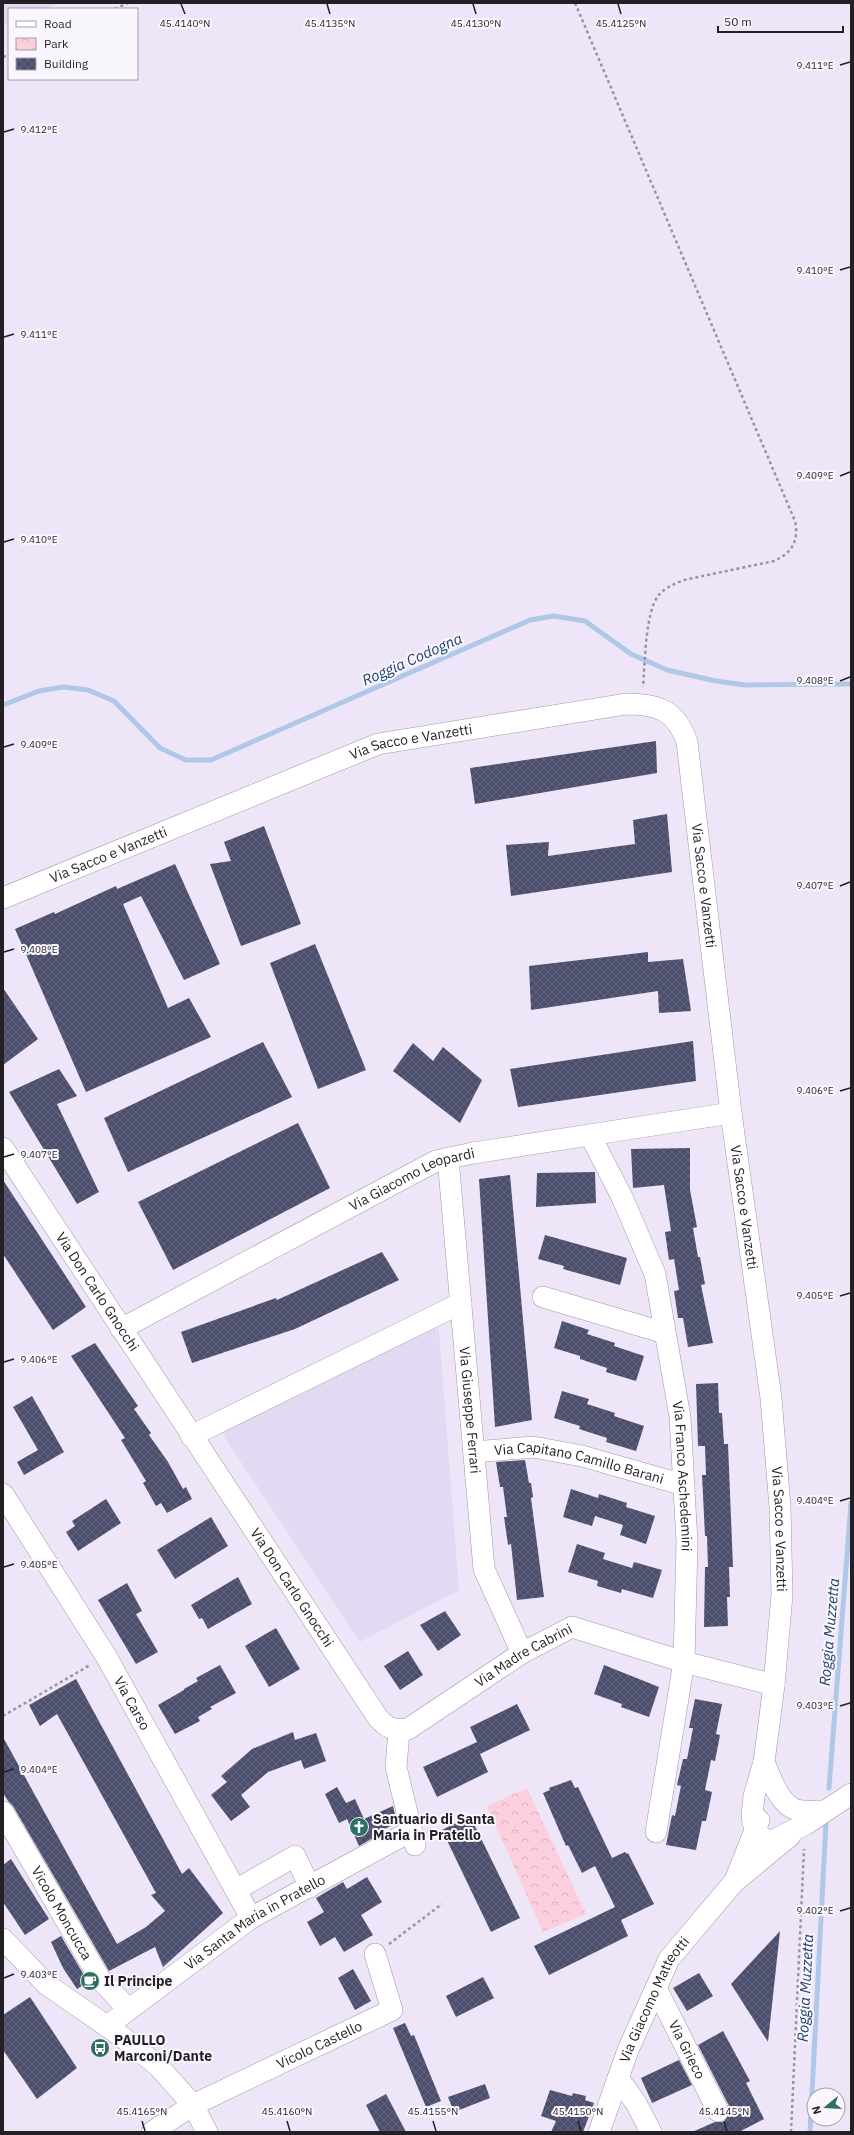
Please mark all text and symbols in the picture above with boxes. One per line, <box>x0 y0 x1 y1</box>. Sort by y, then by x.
legend <box>8 8 138 80</box>
scale bar <box>718 8 843 34</box>
text: 50 m <box>724 14 752 29</box>
text: Road <box>44 16 72 31</box>
text: 45.4140°N <box>160 17 210 30</box>
text: 45.4135°N <box>305 17 355 30</box>
text: 45.4130°N <box>451 17 501 30</box>
text: 45.4125°N <box>596 17 646 30</box>
text: Park <box>44 36 69 51</box>
text: Building <box>44 56 89 71</box>
text: 9.411°E <box>796 59 834 72</box>
text: 9.412°E <box>20 123 58 136</box>
text: 9.410°E <box>796 264 834 277</box>
text: 9.411°E <box>20 328 58 341</box>
text: 9.409°E <box>796 469 834 482</box>
text: 9.410°E <box>20 533 58 546</box>
water label: Roggia Codogna <box>359 628 465 690</box>
text: 9.408°E <box>796 674 834 687</box>
street label: Via Sacco e Vanzetti <box>347 720 474 764</box>
text: 9.409°E <box>20 738 58 751</box>
street label: Via Sacco e Vanzetti <box>688 822 720 949</box>
street label: Via Sacco e Vanzetti <box>47 823 170 887</box>
text: 9.407°E <box>796 879 834 892</box>
text: 9.408°E <box>20 943 58 956</box>
text: 9.406°E <box>796 1084 834 1097</box>
street label: Via Giacomo Leopardi <box>346 1144 476 1215</box>
street label: Via Sacco e Vanzetti <box>727 1144 762 1271</box>
text: 9.407°E <box>20 1148 58 1161</box>
street label: Via Don Carlo Gnocchi <box>52 1229 143 1355</box>
text: 9.405°E <box>796 1289 834 1302</box>
street label: Via Giuseppe Ferrari <box>456 1346 485 1474</box>
text: 9.406°E <box>20 1353 58 1366</box>
street label: Via Franco Aschedemini <box>668 1400 696 1552</box>
street label: Via Capitano Camillo Barani <box>493 1438 666 1488</box>
street label: Via Sacco e Vanzetti <box>768 1466 791 1592</box>
text: 9.404°E <box>796 1494 834 1507</box>
street label: Via Don Carlo Gnocchi <box>246 1525 338 1650</box>
text: 9.405°E <box>20 1558 58 1571</box>
water label: Roggia Muzzetta <box>815 1577 843 1687</box>
street label: Via Madre Cabrini <box>471 1620 575 1691</box>
street label: Via Carso <box>110 1673 154 1734</box>
text: 9.403°E <box>796 1699 834 1712</box>
text: 9.404°E <box>20 1763 58 1776</box>
place label: Santuario di Santa Maria in Pratello <box>373 1810 495 1844</box>
church icon: Santuario di Santa Maria in Pratello <box>348 1816 370 1838</box>
street label: Vicolo Moncucca <box>27 1863 96 1964</box>
street label: Via Santa Maria in Pratello <box>181 1870 328 1974</box>
text: 9.402°E <box>796 1904 834 1917</box>
street label: Via Giacomo Matteotti <box>615 1933 693 2065</box>
water label: Roggia Muzzetta <box>793 1933 817 2042</box>
text: 9.403°E <box>20 1968 58 1981</box>
cafe icon: Il Principe <box>79 1970 101 1992</box>
place label: Il Principe <box>104 1972 172 1990</box>
street label: Vicolo Castello <box>274 2017 365 2073</box>
street label: Via Grieco <box>665 2017 710 2082</box>
place label: PAULLO Marconi/Dante <box>114 2031 212 2065</box>
bus stop icon: PAULLO Marconi/Dante <box>89 2037 111 2059</box>
north arrow <box>806 2087 846 2127</box>
text: N <box>809 2104 824 2116</box>
text: 45.4165°N <box>117 2105 167 2118</box>
text: 45.4160°N <box>262 2105 312 2118</box>
text: 45.4155°N <box>408 2105 458 2118</box>
text: 45.4150°N <box>553 2105 603 2118</box>
text: 45.4145°N <box>699 2105 749 2118</box>

